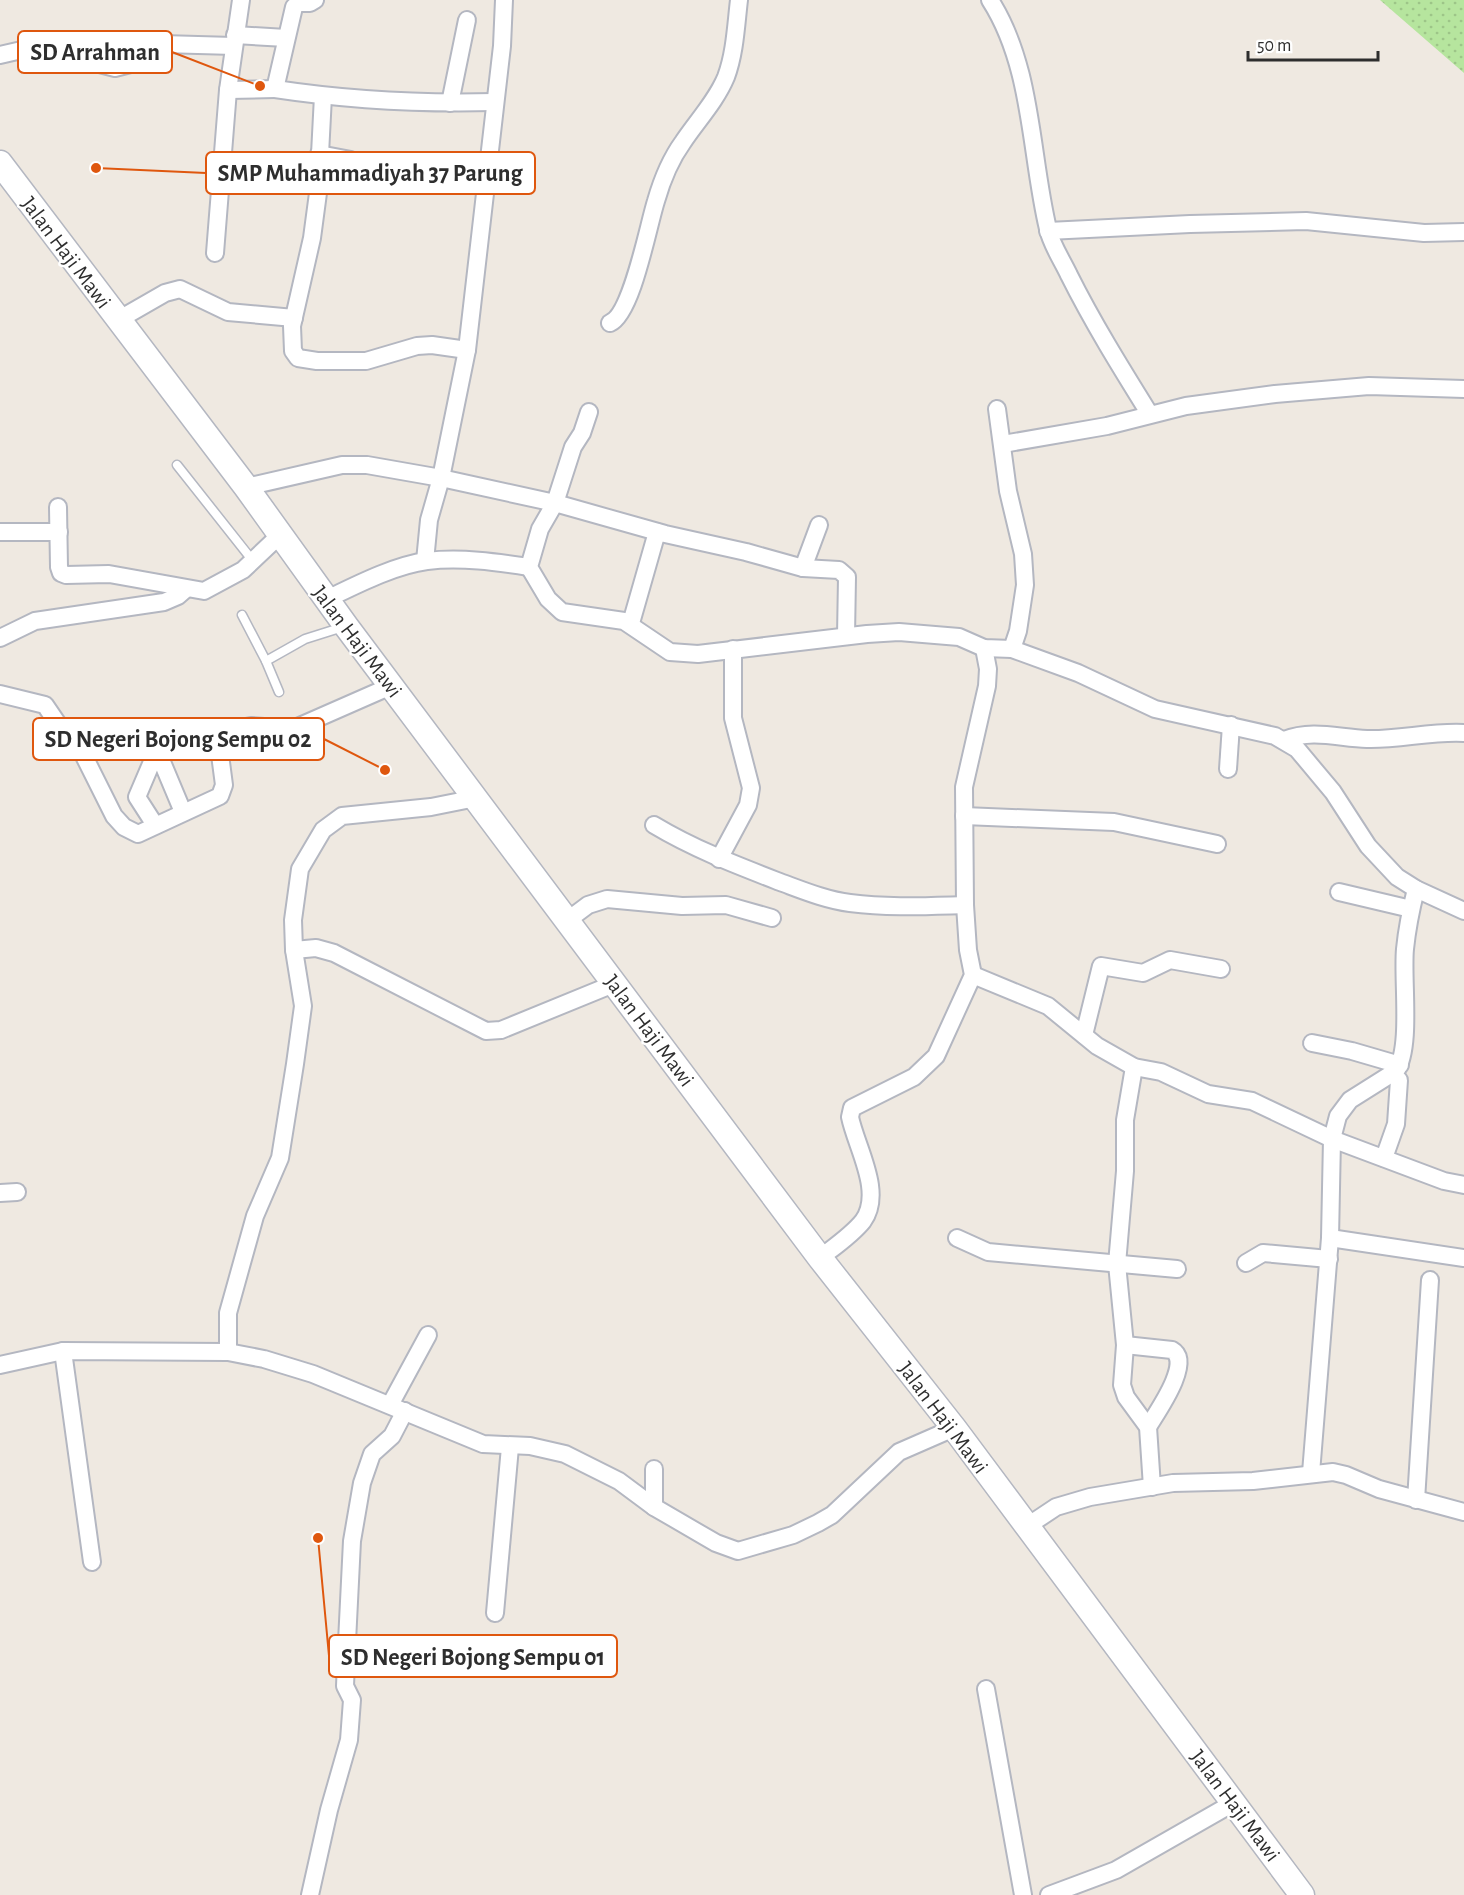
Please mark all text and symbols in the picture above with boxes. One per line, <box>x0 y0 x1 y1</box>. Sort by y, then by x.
scale bar <box>1248 24 1378 62</box>
callout: SD Arrahman <box>18 31 172 73</box>
text: 50 m <box>1257 37 1291 55</box>
text: SD Arrahman <box>30 41 160 65</box>
callout: SMP Muhammadiyah 37 Parung <box>206 152 535 194</box>
text: SMP Muhammadiyah 37 Parung <box>218 162 523 186</box>
street label: Jalan Haji Mawi <box>17 193 115 313</box>
street label: Jalan Haji Mawi <box>308 582 406 702</box>
callout: SD Negeri Bojong Sempu 02 <box>33 718 324 760</box>
text: SD Negeri Bojong Sempu 02 <box>44 728 312 752</box>
street label: Jalan Haji Mawi <box>600 971 698 1091</box>
street label: Jalan Haji Mawi <box>894 1358 992 1478</box>
callout: SD Negeri Bojong Sempu 01 <box>329 1635 617 1677</box>
text: SD Negeri Bojong Sempu 01 <box>341 1646 605 1670</box>
street label: Jalan Haji Mawi <box>1186 1746 1284 1866</box>

